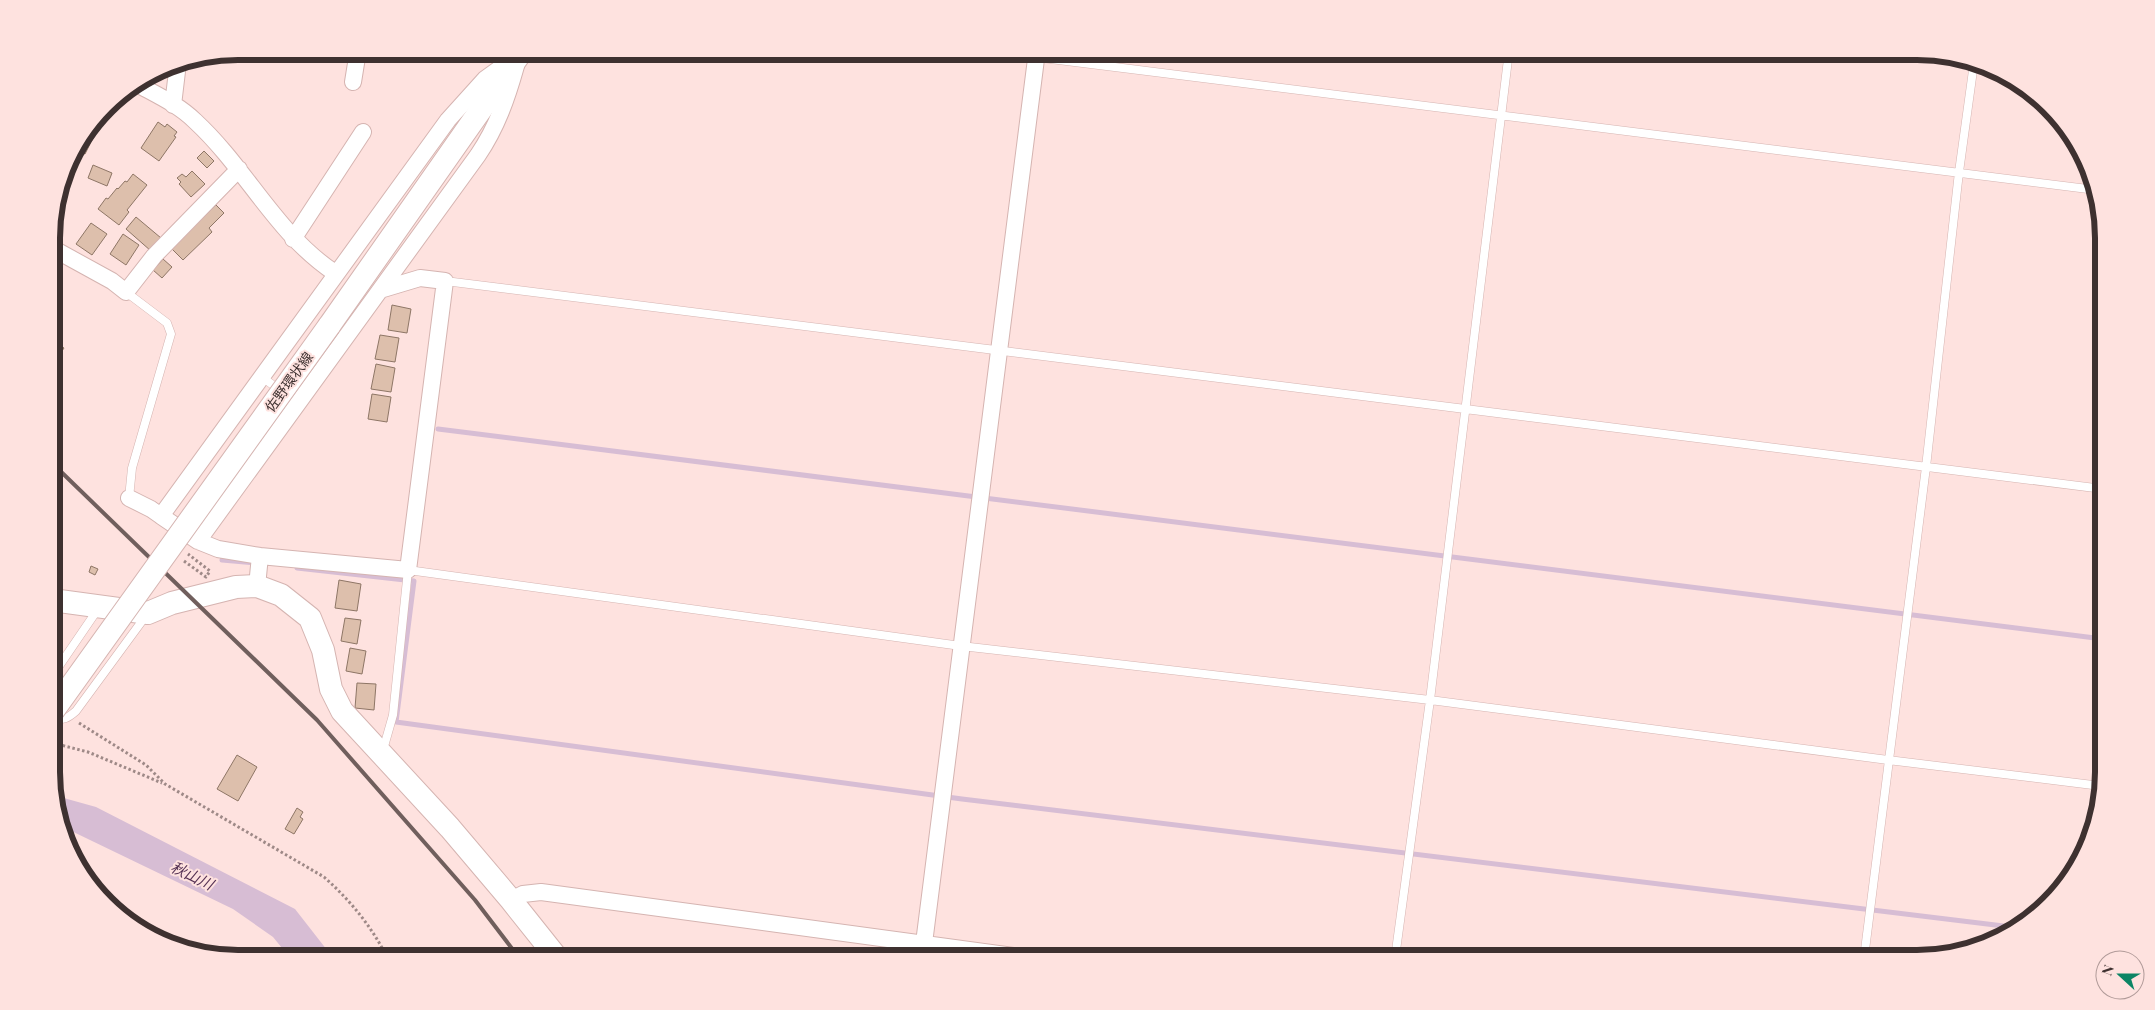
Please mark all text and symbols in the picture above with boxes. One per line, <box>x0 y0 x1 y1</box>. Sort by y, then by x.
street label: 佐野環状線 <box>260 348 317 416</box>
water label: 秋山川 <box>168 856 219 895</box>
north arrow <box>2095 950 2145 1000</box>
text: N <box>2097 962 2118 978</box>

